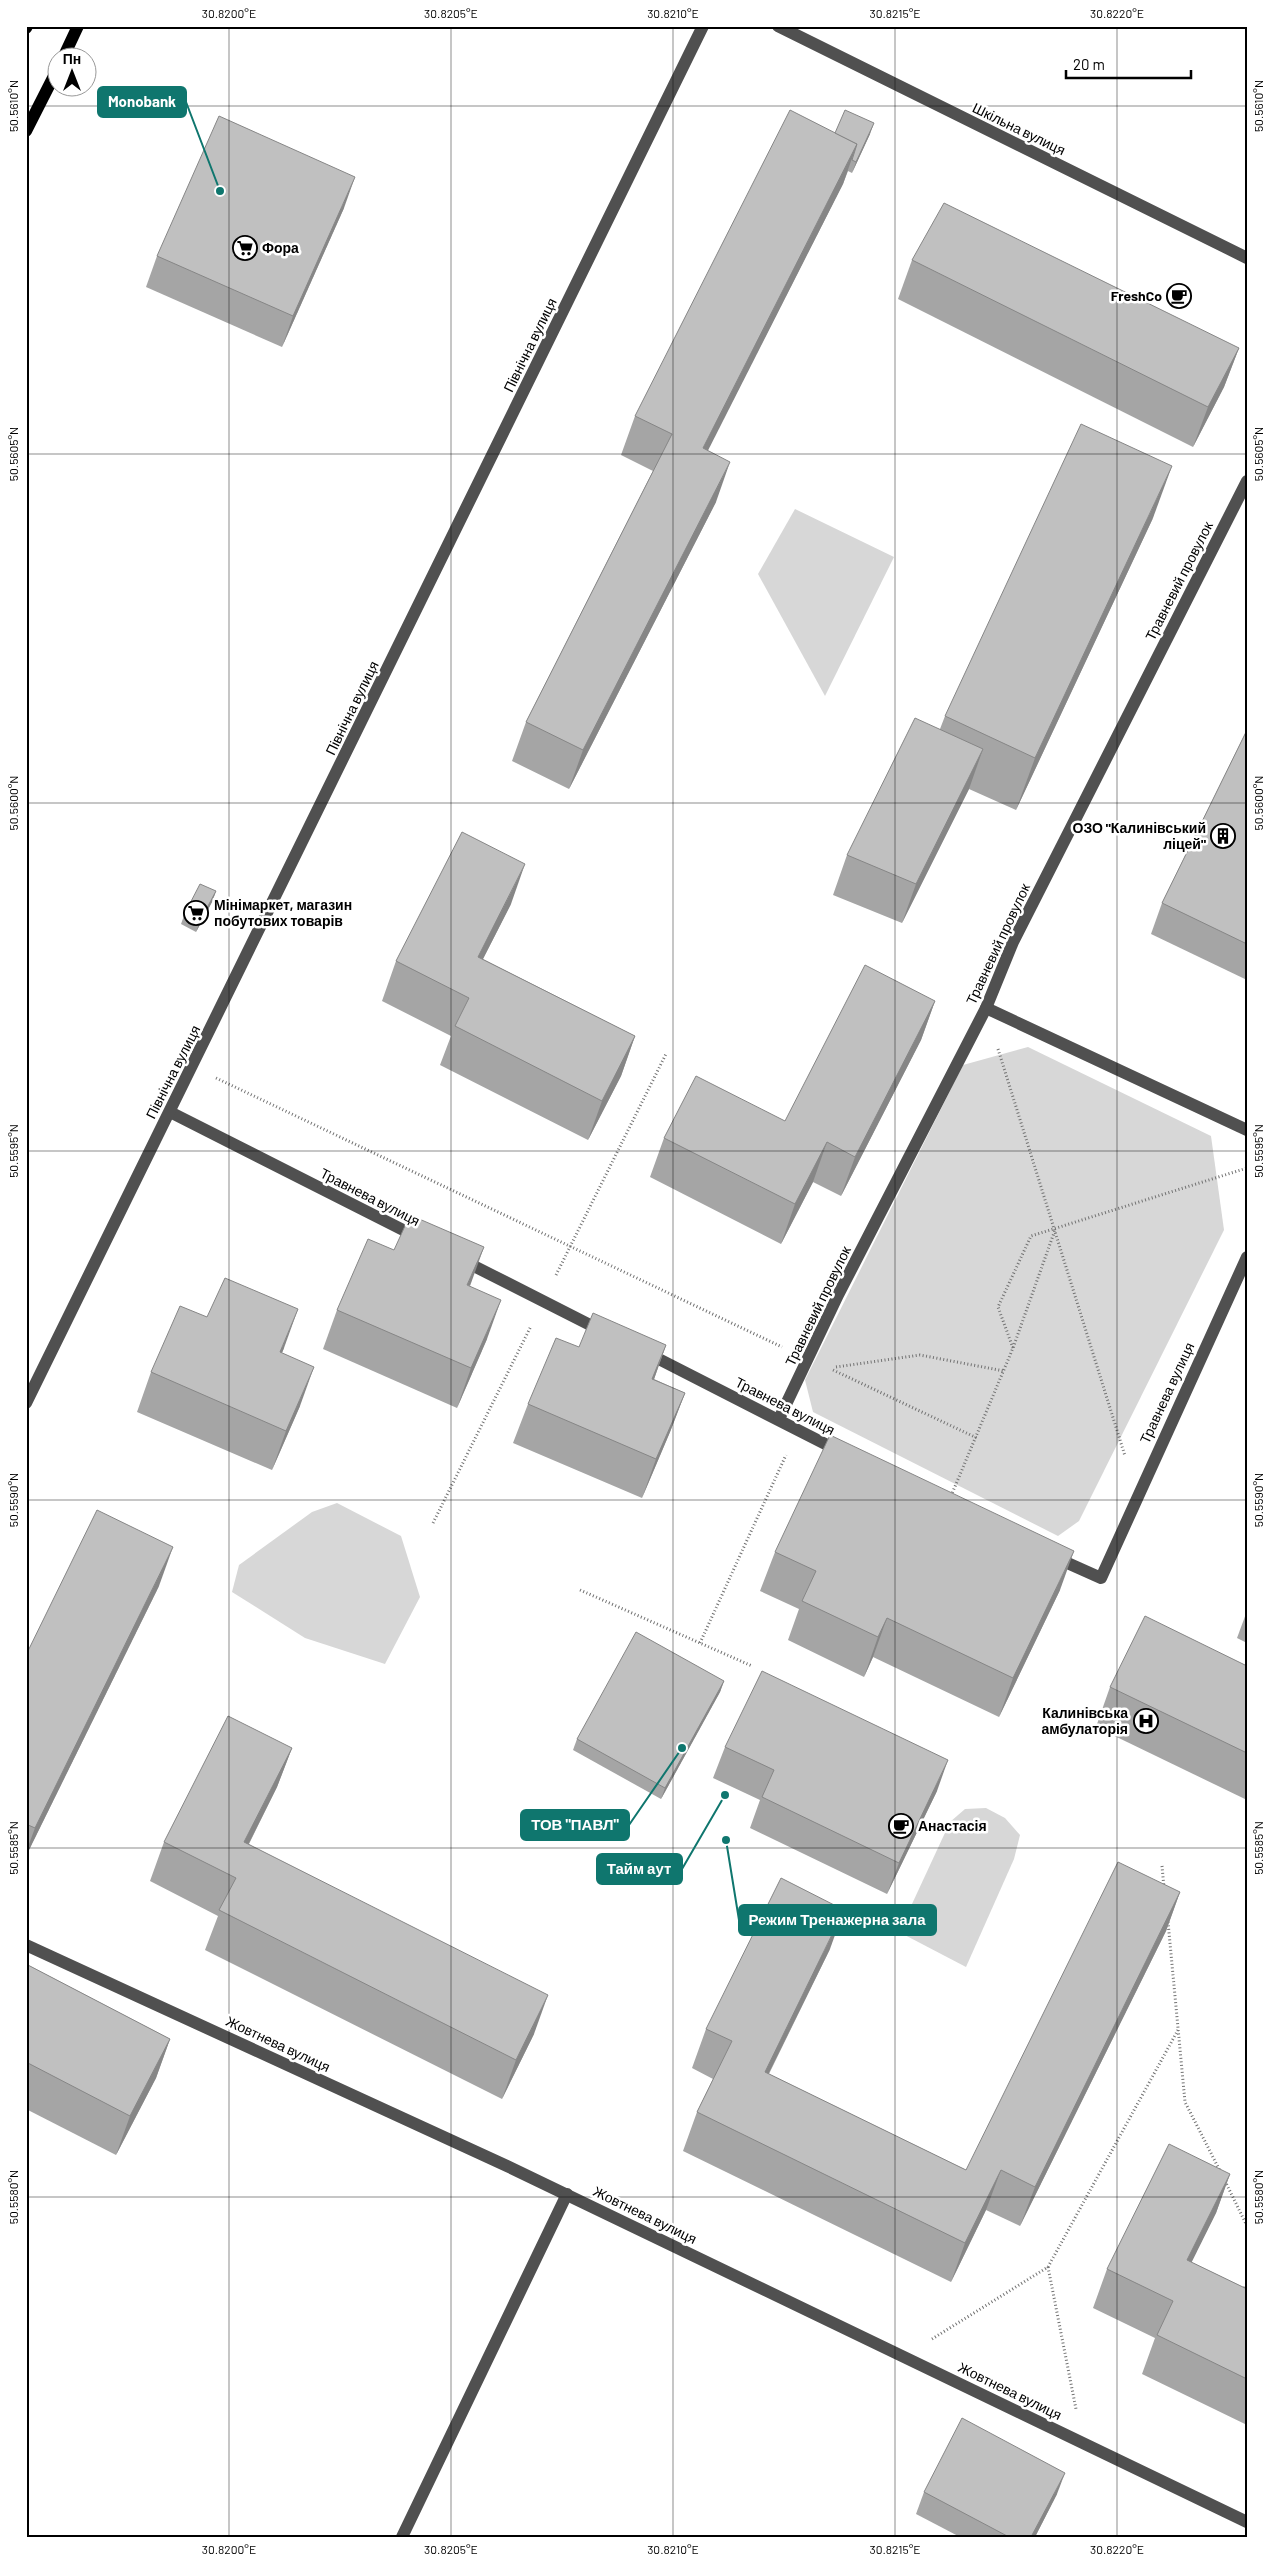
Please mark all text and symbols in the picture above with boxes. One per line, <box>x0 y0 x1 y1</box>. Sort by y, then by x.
text: 30.8200°E <box>202 6 256 20</box>
text: 30.8205°E <box>424 6 478 20</box>
text: 30.8210°E <box>647 6 699 20</box>
text: 30.8215°E <box>869 6 921 20</box>
text: 30.8220°E <box>1090 6 1144 20</box>
north arrow <box>48 48 98 98</box>
scale bar <box>1066 48 1190 80</box>
text: Пн <box>63 50 81 67</box>
text: 20 m <box>1073 55 1105 73</box>
text: 50.5610°N <box>6 80 20 132</box>
text: 50.5610°N <box>1251 80 1265 132</box>
callout: Monobank <box>98 87 186 117</box>
text: Monobank <box>108 92 176 110</box>
street label: Шкільна вулиця <box>970 99 1068 158</box>
supermarket icon: Фора <box>232 235 258 261</box>
place label: Фора <box>262 239 299 256</box>
cafe icon: FreshCo <box>1166 283 1192 309</box>
place label: FreshCo <box>1111 287 1162 304</box>
street label: Північна вулиця <box>499 295 560 395</box>
text: 50.5605°N <box>6 427 20 481</box>
text: 50.5605°N <box>1251 427 1265 481</box>
street label: Травневий провулок <box>1141 518 1216 643</box>
street label: Північна вулиця <box>321 658 382 758</box>
text: 50.5600°N <box>6 776 20 830</box>
text: 50.5600°N <box>1251 776 1265 830</box>
place label: ОЗО "Калинівський ліцей" <box>1073 819 1206 852</box>
building icon: ОЗО "Калинівський ліцей" <box>1210 823 1236 849</box>
street label: Травневий провулок <box>962 880 1033 1007</box>
place label: Мінімаркет, магазин побутових товарів <box>214 896 352 929</box>
supermarket icon: Мінімаркет, магазин побутових товарів <box>183 900 209 926</box>
street label: Північна вулиця <box>142 1022 203 1121</box>
text: 50.5595°N <box>6 1124 20 1178</box>
text: 50.5595°N <box>1251 1124 1265 1178</box>
street label: Травнева вулиця <box>318 1164 423 1229</box>
street label: Травневий провулок <box>781 1242 854 1369</box>
street label: Травнева вулиця <box>1136 1340 1197 1446</box>
street label: Травнева вулиця <box>733 1373 838 1438</box>
text: 50.5590°N <box>6 1473 20 1527</box>
text: 50.5590°N <box>1251 1473 1265 1527</box>
place label: Калинівська амбулаторія <box>1041 1704 1128 1737</box>
hospital icon: Калинівська амбулаторія <box>1133 1708 1159 1734</box>
callout: ТОВ "ПАВЛ" <box>521 1810 629 1840</box>
cafe icon: Анастасія <box>888 1813 914 1839</box>
text: ТОВ "ПАВЛ" <box>531 1815 619 1833</box>
place label: Анастасія <box>918 1817 987 1834</box>
text: 50.5585°N <box>6 1821 20 1875</box>
text: 50.5585°N <box>1251 1821 1265 1875</box>
callout: Тайм аут <box>597 1854 682 1884</box>
text: Тайм аут <box>607 1859 671 1877</box>
callout: Режим Тренажерна зала <box>739 1905 936 1935</box>
text: Режим Тренажерна зала <box>748 1910 926 1928</box>
street label: Жовтнева вулиця <box>223 2012 333 2075</box>
text: 50.5580°N <box>6 2170 20 2224</box>
text: 50.5580°N <box>1251 2170 1265 2224</box>
street label: Жовтнева вулиця <box>591 2182 700 2247</box>
street label: Жовтнева вулиця <box>956 2358 1065 2423</box>
text: 30.8200°E <box>202 2542 256 2556</box>
text: 30.8205°E <box>424 2542 478 2556</box>
text: 30.8210°E <box>647 2542 699 2556</box>
text: 30.8215°E <box>869 2542 921 2556</box>
text: 30.8220°E <box>1090 2542 1144 2556</box>

